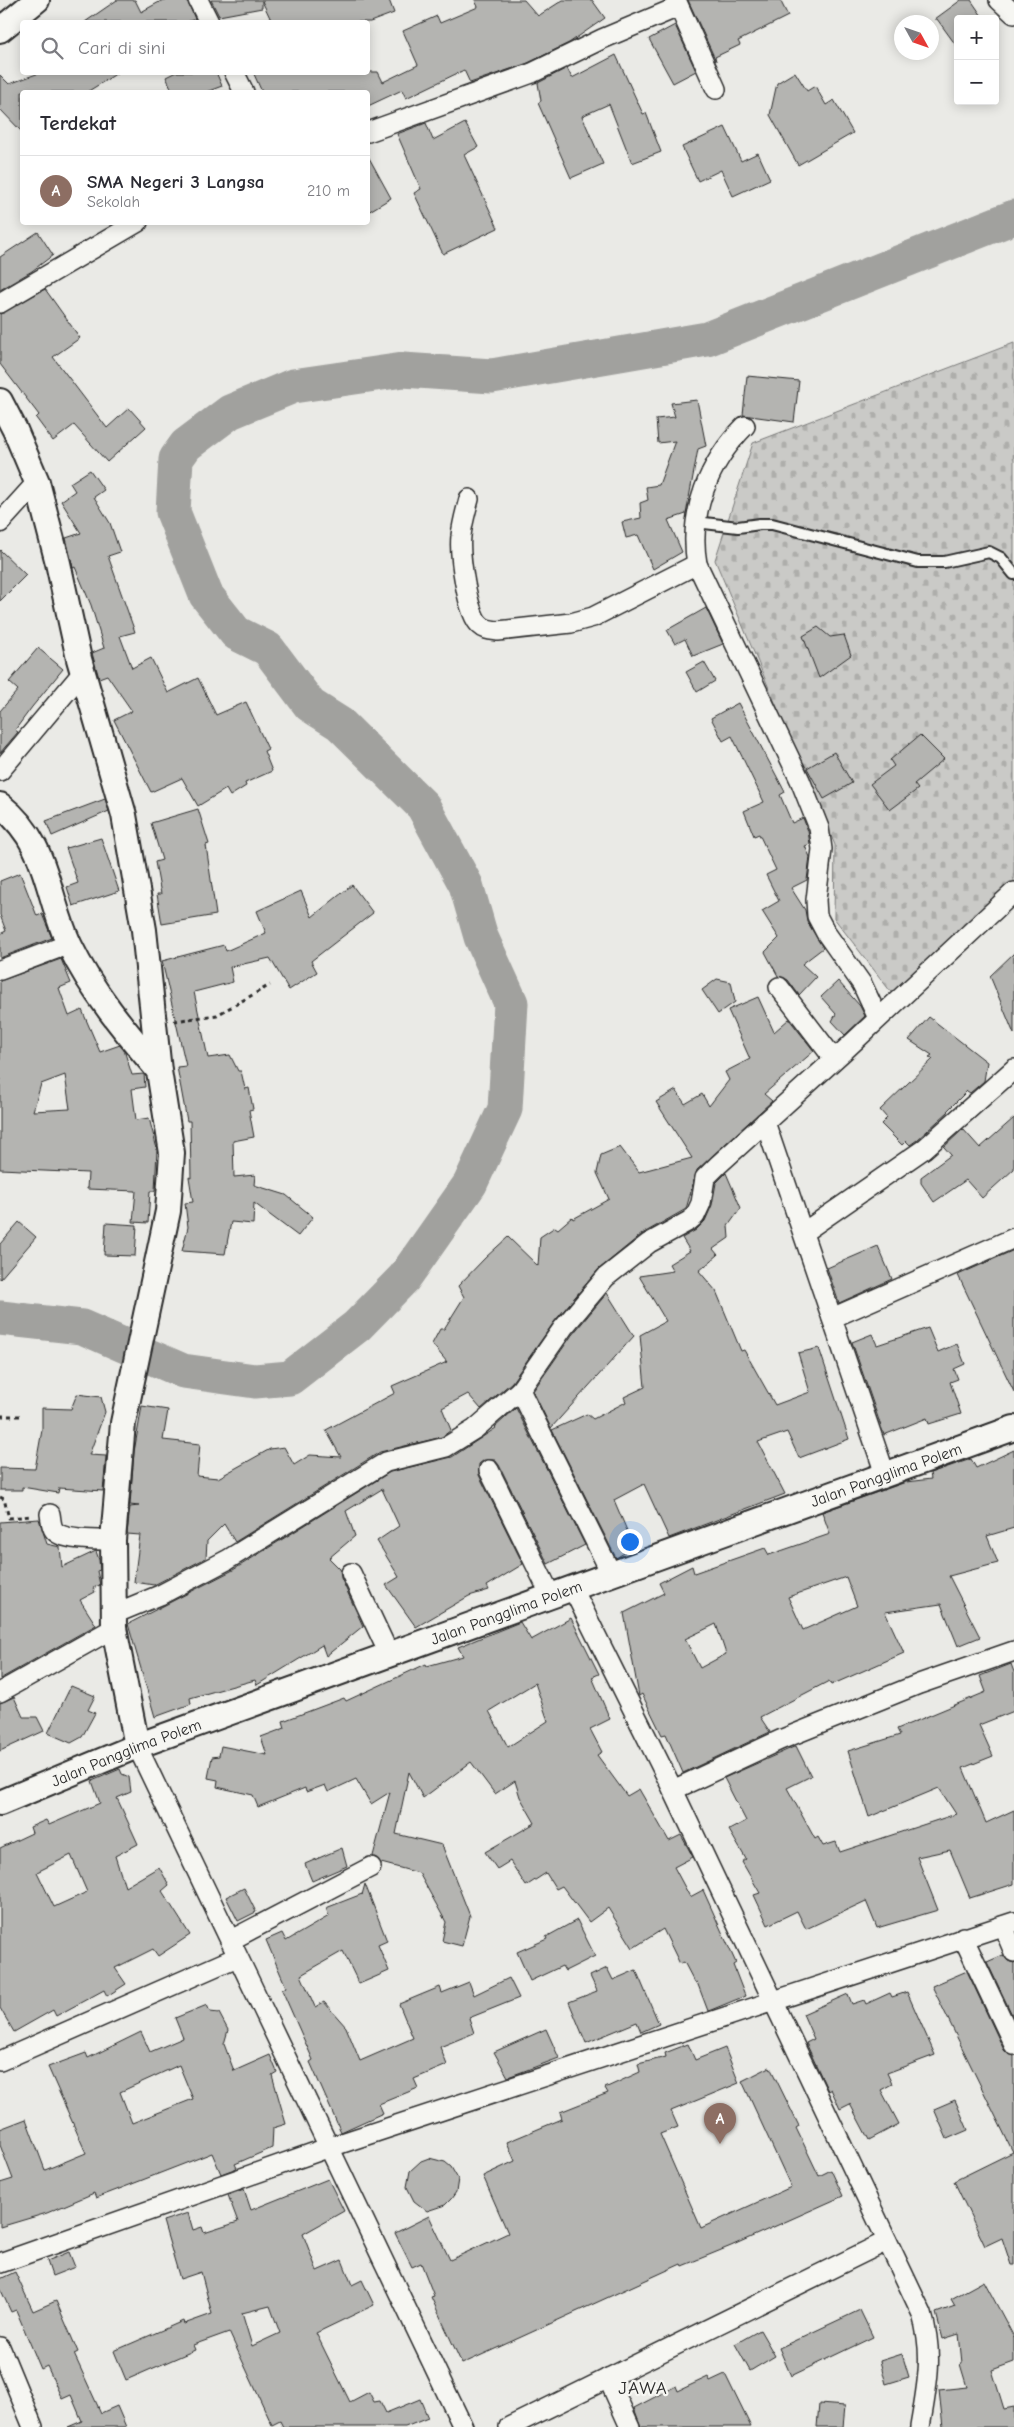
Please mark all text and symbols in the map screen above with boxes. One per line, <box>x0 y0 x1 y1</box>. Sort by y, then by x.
north arrow <box>894 15 939 60</box>
map controls <box>954 15 999 105</box>
button: + <box>954 15 999 60</box>
search box <box>20 20 370 75</box>
icon: search <box>38 34 66 62</box>
text: Cari di sini <box>78 37 165 59</box>
button: − <box>954 60 999 105</box>
text: Terdekat <box>40 111 116 135</box>
text: SMA Negeri 3 Langsa <box>87 171 264 193</box>
text: A <box>52 182 60 200</box>
text: 210 m <box>307 182 350 200</box>
text: Sekolah <box>87 193 140 211</box>
street label: Jalan Pangglima Polem <box>808 1440 964 1511</box>
your location <box>617 1529 643 1555</box>
street label: Jalan Pangglima Polem <box>428 1577 584 1649</box>
street label: Jalan Pangglima Polem <box>49 1716 204 1791</box>
pin: A <box>704 2103 736 2144</box>
district label: JAWA <box>618 2377 668 2399</box>

